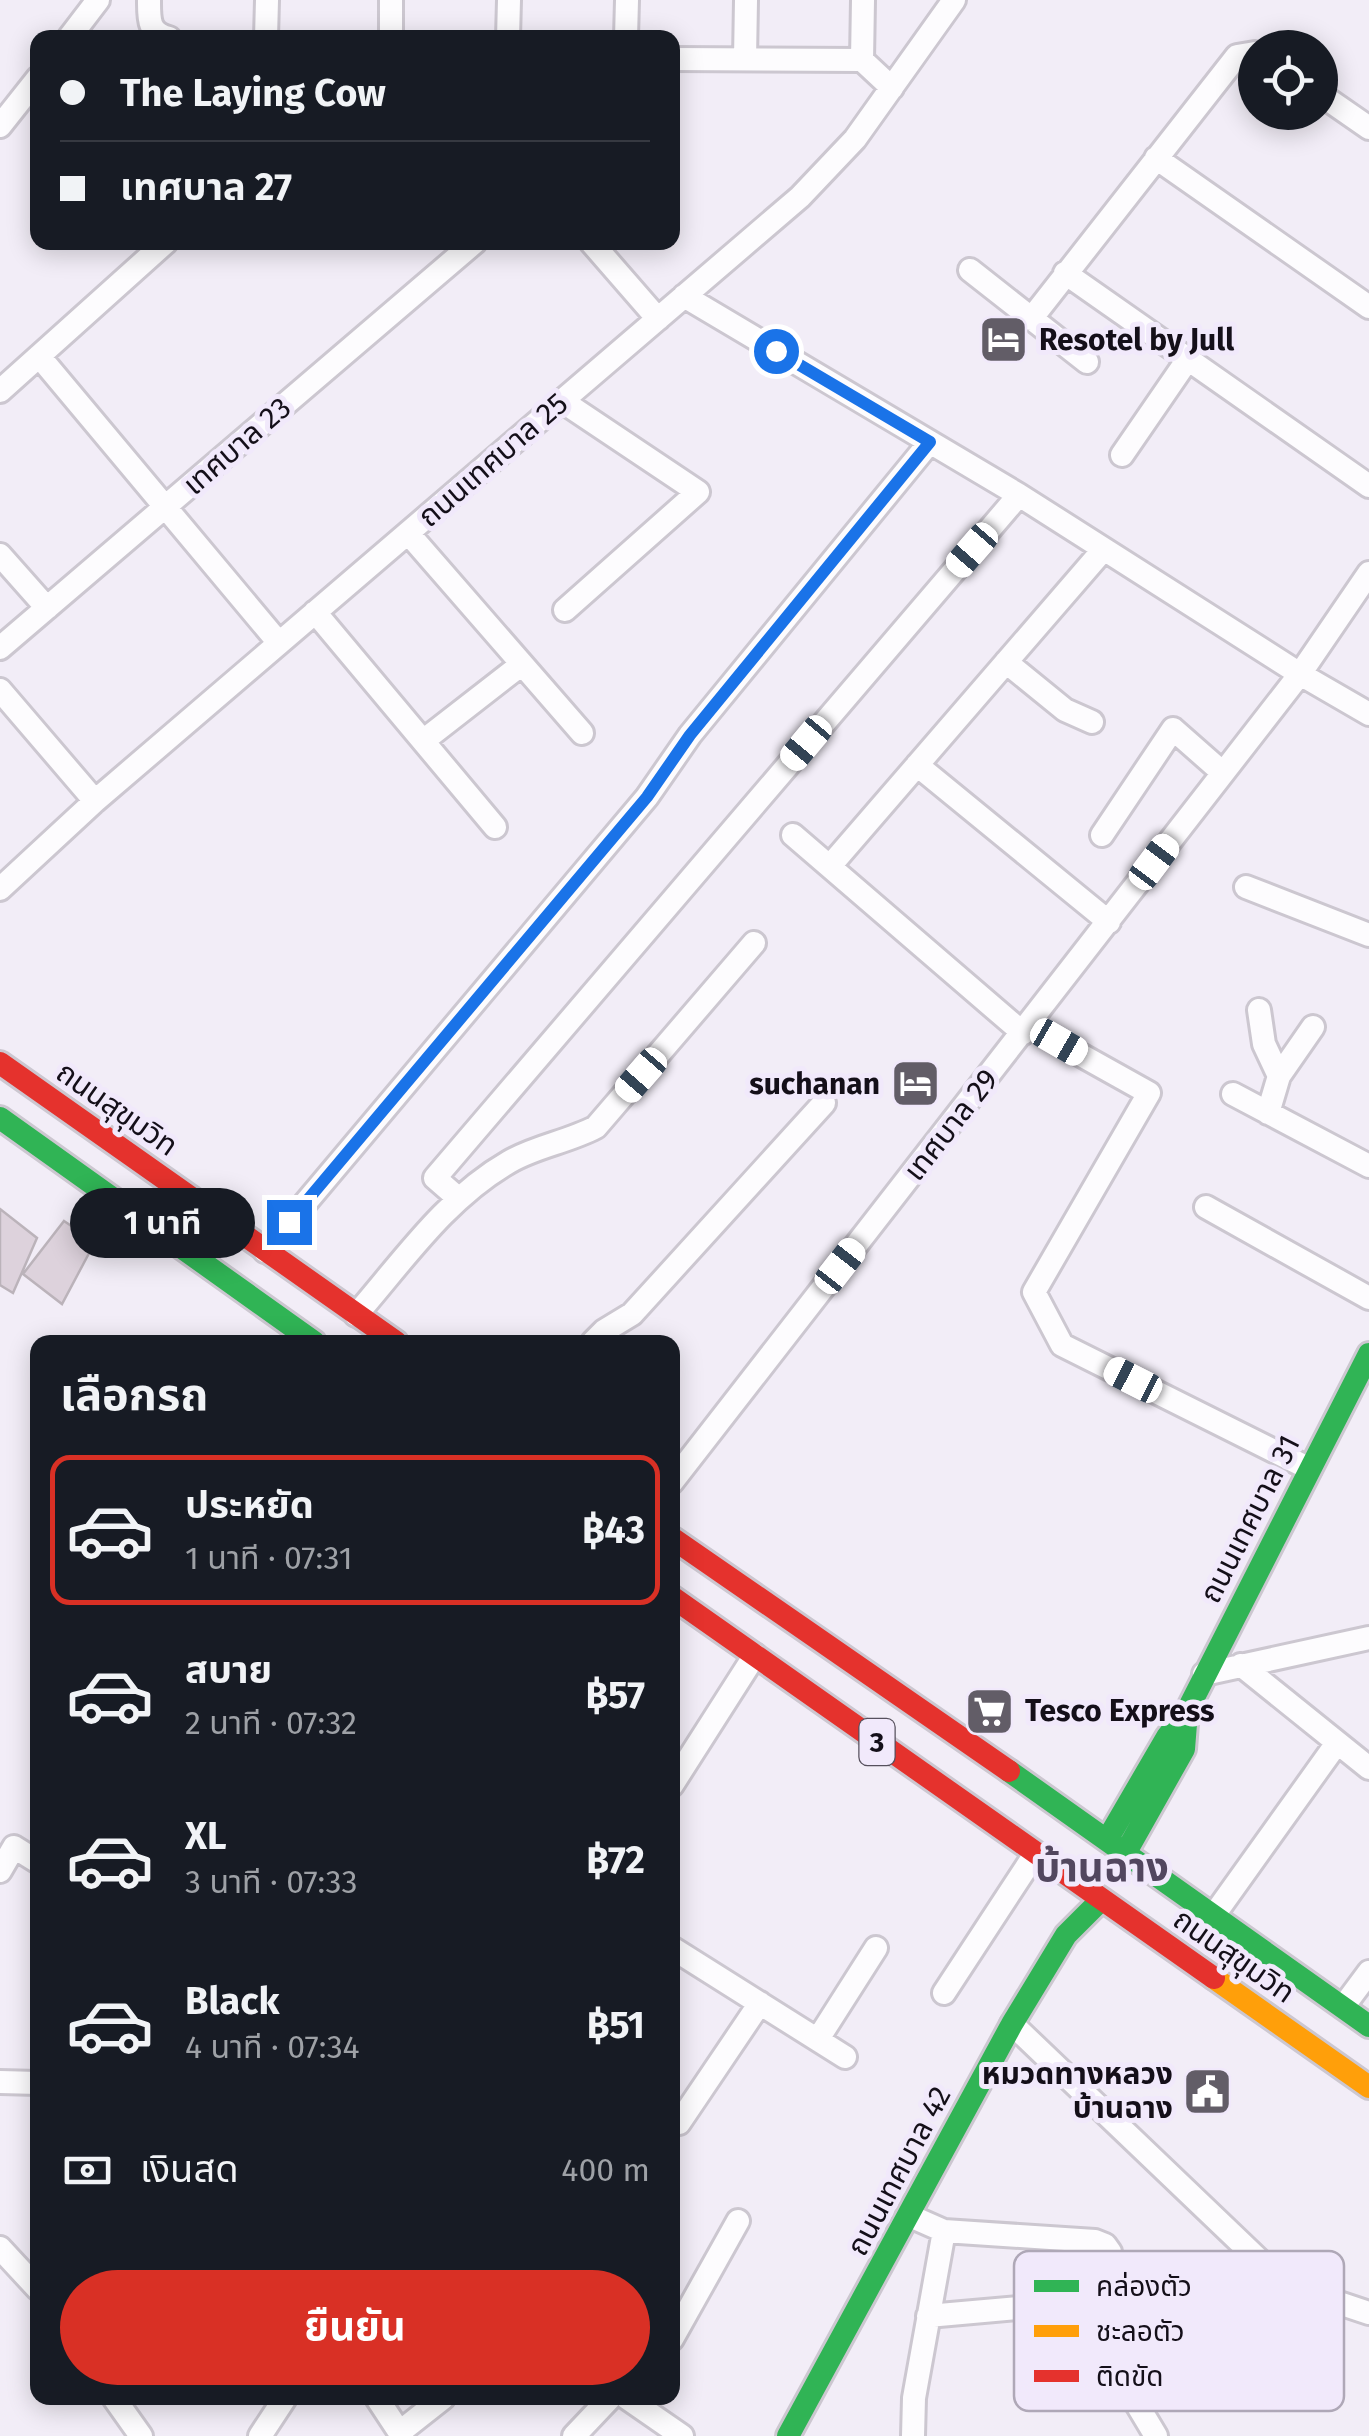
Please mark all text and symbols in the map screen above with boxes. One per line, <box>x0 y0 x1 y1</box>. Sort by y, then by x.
map controls <box>1238 30 1338 130</box>
button: locate <box>1238 30 1338 130</box>
text: The Laying Cow <box>120 70 386 116</box>
text: เทศบาล 27 <box>120 164 292 210</box>
hotel icon: Resotel by Jull <box>978 314 1030 366</box>
place label: Resotel by Jull <box>1039 322 1234 358</box>
route start <box>754 329 799 374</box>
street label: ถนนเทศบาล 25 <box>411 385 575 535</box>
street label: เทศบาล 23 <box>176 389 298 503</box>
car <box>941 518 1003 582</box>
car <box>775 710 837 776</box>
car <box>1124 829 1184 895</box>
car <box>1026 1014 1092 1070</box>
car <box>610 1043 672 1107</box>
street label: ถนนสุขุมวิท <box>49 1054 185 1164</box>
hotel icon: suchanan <box>889 1058 941 1110</box>
street label: เทศบาล 29 <box>896 1062 1006 1188</box>
place label: suchanan <box>749 1066 880 1102</box>
callout: 1 นาที <box>69 1187 254 1257</box>
route end <box>267 1200 312 1245</box>
text: 1 นาที <box>124 1204 201 1242</box>
car <box>810 1233 870 1299</box>
car <box>1099 1353 1167 1407</box>
text: เลือกรถ <box>60 1368 208 1422</box>
street label: ถนนเทศบาล 31 <box>1192 1429 1308 1609</box>
text: ประหยัด <box>185 1482 314 1528</box>
icon: car <box>65 1485 155 1575</box>
text: ฿43 <box>582 1507 645 1553</box>
text: 1 นาที · 07:31 <box>185 1539 353 1577</box>
text: สบาย <box>185 1647 272 1693</box>
icon: car <box>65 1650 155 1740</box>
text: ฿57 <box>585 1672 645 1718</box>
supermarket icon: Tesco Express <box>964 1685 1016 1737</box>
place label: Tesco Express <box>1025 1693 1215 1729</box>
text: 2 นาที · 07:32 <box>185 1704 357 1742</box>
road number: 3 <box>860 1719 894 1765</box>
text: XL <box>185 1813 227 1859</box>
icon: car <box>65 1815 155 1905</box>
text: ฿72 <box>586 1837 645 1883</box>
district label: บ้านฉาง <box>1035 1844 1169 1892</box>
text: 3 นาที · 07:33 <box>185 1863 358 1901</box>
street label: ถนนสุขุมวิท <box>1166 1901 1302 2011</box>
text: Black <box>185 1978 280 2024</box>
icon: car <box>65 1980 155 2070</box>
text: ฿51 <box>587 2002 645 2048</box>
text: 4 นาที · 07:34 <box>185 2028 359 2066</box>
place label: หมวดทางหลวง บ้านฉาง <box>982 2056 1173 2126</box>
public building icon: หมวดทางหลวง บ้านฉาง <box>1182 2065 1234 2117</box>
street label: ถนนเทศบาล 42 <box>839 2080 959 2262</box>
icon: cash <box>60 2143 115 2198</box>
text: เงินสด <box>140 2146 239 2192</box>
text: 400 m <box>561 2151 650 2189</box>
legend <box>1014 2251 1344 2411</box>
button: ยืนยัน <box>60 2270 650 2385</box>
text: คล่องตัว <box>1096 2270 1192 2303</box>
text: ชะลอตัว <box>1096 2315 1185 2348</box>
text: ติดขัด <box>1096 2360 1164 2393</box>

